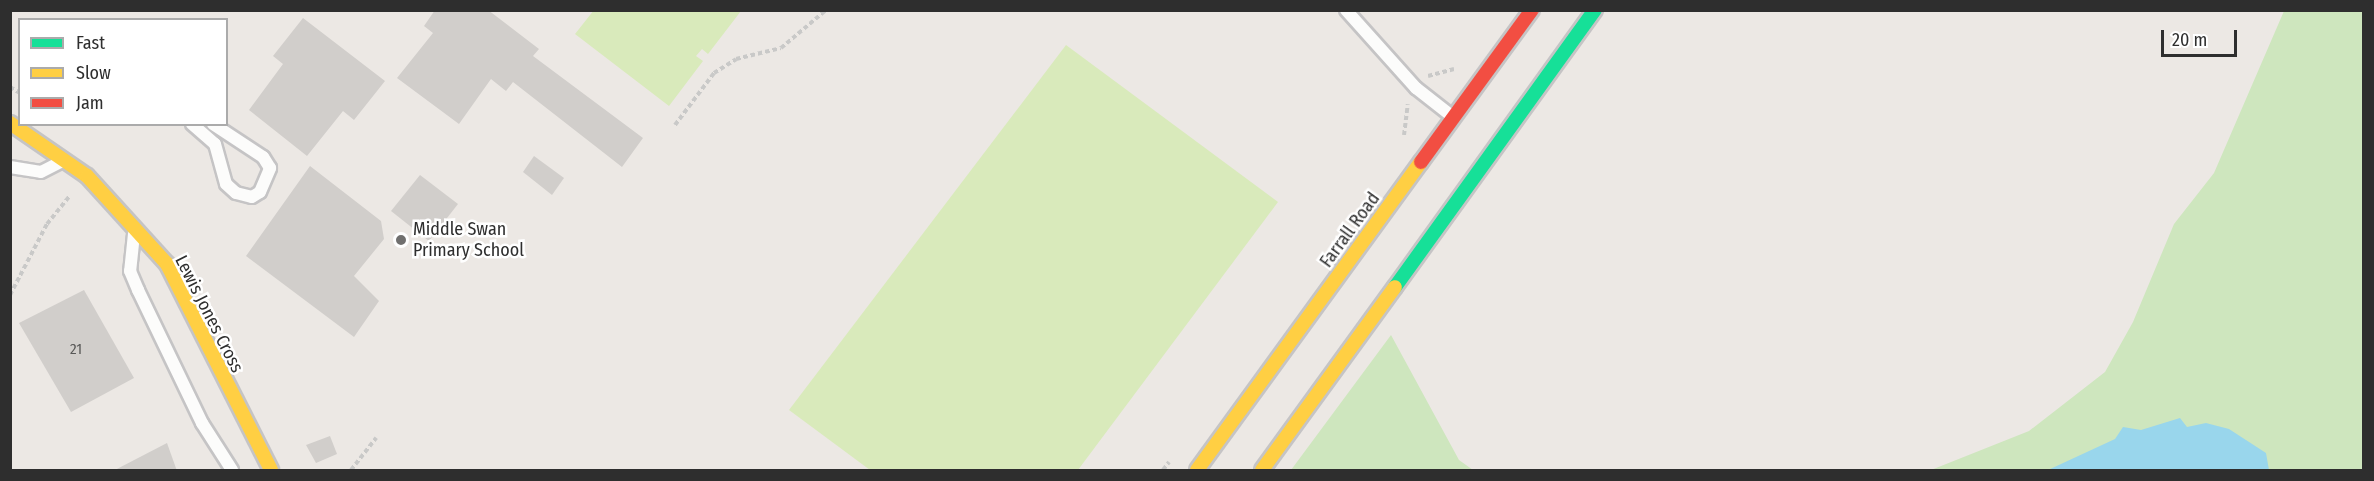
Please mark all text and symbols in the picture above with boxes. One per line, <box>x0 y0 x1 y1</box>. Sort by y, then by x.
legend <box>18 18 228 126</box>
scale bar <box>2164 18 2240 56</box>
text: 20 m <box>2172 29 2207 51</box>
text: Fast <box>76 32 105 54</box>
text: Slow <box>76 62 111 84</box>
text: Jam <box>76 92 104 114</box>
street label: Farrall Road <box>1316 188 1384 272</box>
place label: Middle Swan Primary School <box>413 219 524 262</box>
marker: Middle Swan Primary School <box>394 233 408 247</box>
street label: Lewis Jones Cross <box>170 252 248 376</box>
house number: 21 <box>70 341 82 359</box>

